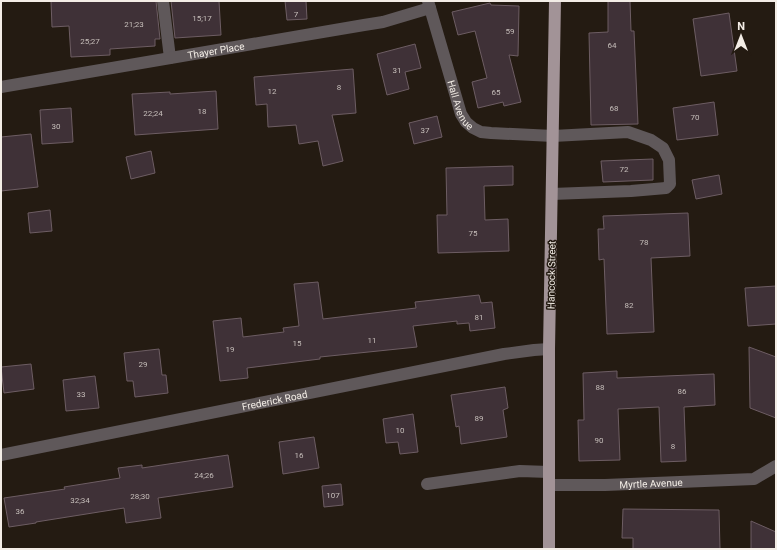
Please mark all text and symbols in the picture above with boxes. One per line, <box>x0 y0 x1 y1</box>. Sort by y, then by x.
house number: 7 <box>294 10 299 19</box>
house number: 15;17 <box>192 14 212 23</box>
north arrow <box>721 16 761 56</box>
house number: 21;23 <box>124 20 144 29</box>
text: N <box>737 20 745 33</box>
house number: 59 <box>506 27 515 36</box>
house number: 25;27 <box>80 37 100 46</box>
street label: Thayer Place <box>187 41 245 61</box>
house number: 64 <box>608 41 617 50</box>
house number: 31 <box>393 66 402 75</box>
street label: Hall Avenue <box>445 79 475 132</box>
house number: 8 <box>337 83 342 92</box>
house number: 12 <box>268 87 277 96</box>
house number: 65 <box>492 88 501 97</box>
house number: 68 <box>610 104 619 113</box>
house number: 18 <box>198 107 207 116</box>
house number: 22;24 <box>143 109 163 118</box>
house number: 70 <box>691 113 700 122</box>
house number: 30 <box>52 122 61 131</box>
house number: 37 <box>421 126 430 135</box>
house number: 72 <box>620 165 629 174</box>
house number: 75 <box>469 229 478 238</box>
house number: 78 <box>640 238 649 247</box>
street label: Hancock Street <box>545 241 558 309</box>
house number: 82 <box>625 301 634 310</box>
house number: 81 <box>475 313 484 322</box>
house number: 11 <box>368 336 377 345</box>
house number: 15 <box>293 339 302 348</box>
house number: 19 <box>226 345 235 354</box>
house number: 29 <box>139 360 148 369</box>
house number: 88 <box>596 383 605 392</box>
house number: 86 <box>678 387 687 396</box>
street label: Frederick Road <box>241 389 308 413</box>
house number: 33 <box>77 390 86 399</box>
house number: 89 <box>475 414 484 423</box>
house number: 10 <box>396 426 405 435</box>
house number: 90 <box>595 436 604 445</box>
house number: 8 <box>671 442 676 451</box>
house number: 16 <box>295 451 304 460</box>
house number: 24;26 <box>194 471 214 480</box>
street label: Myrtle Avenue <box>619 477 683 490</box>
house number: 107 <box>326 491 340 500</box>
house number: 28;30 <box>130 492 150 501</box>
house number: 32;34 <box>70 496 90 505</box>
house number: 36 <box>16 507 25 516</box>

